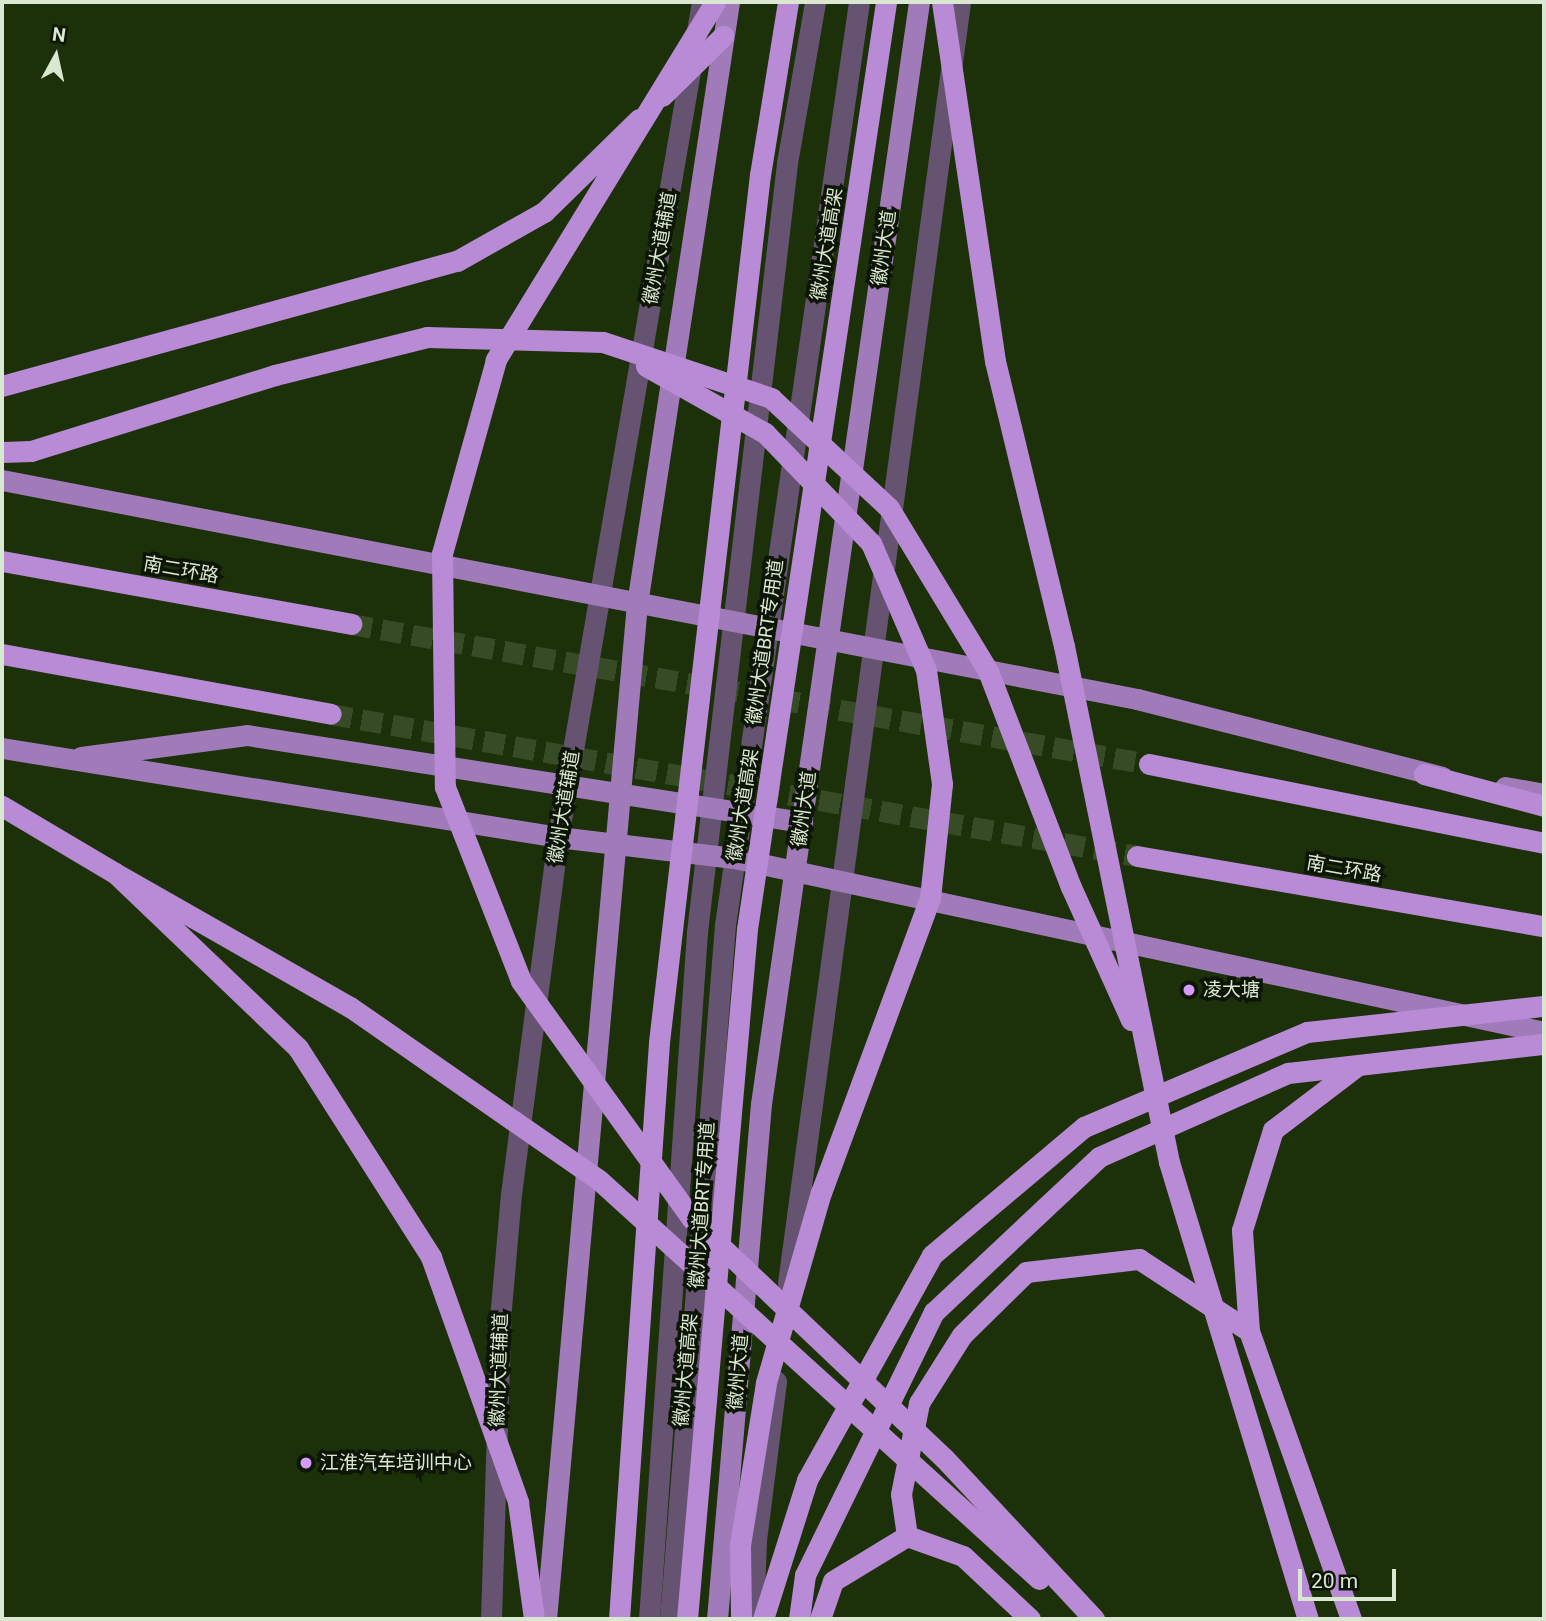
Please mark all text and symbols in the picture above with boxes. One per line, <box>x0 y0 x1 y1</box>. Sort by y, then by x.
north arrow <box>21 21 91 91</box>
text: N <box>51 22 67 47</box>
street label: 徽州大道高架 <box>807 186 847 302</box>
street label: 徽州大道辅道 <box>639 190 681 306</box>
street label: 徽州大道 <box>867 209 901 287</box>
street label: 南二环路 <box>142 552 220 588</box>
street label: 徽州大道BRT专用道 <box>742 558 788 726</box>
street label: 徽州大道高架 <box>723 747 763 863</box>
street label: 徽州大道辅道 <box>544 749 584 865</box>
street label: 徽州大道 <box>787 770 821 848</box>
street label: 南二环路 <box>1305 851 1383 887</box>
place label: 凌大塘 <box>1203 979 1260 1001</box>
marker: 凌大塘 <box>1181 982 1197 998</box>
street label: 徽州大道BRT专用道 <box>685 1121 719 1289</box>
street label: 徽州大道高架 <box>670 1312 702 1428</box>
street label: 徽州大道辅道 <box>486 1313 512 1427</box>
street label: 徽州大道 <box>723 1333 753 1411</box>
place label: 江淮汽车培训中心 <box>320 1452 472 1474</box>
marker: 江淮汽车培训中心 <box>298 1455 314 1471</box>
scale bar <box>1301 1554 1399 1598</box>
text: 20 m <box>1311 1569 1358 1593</box>

